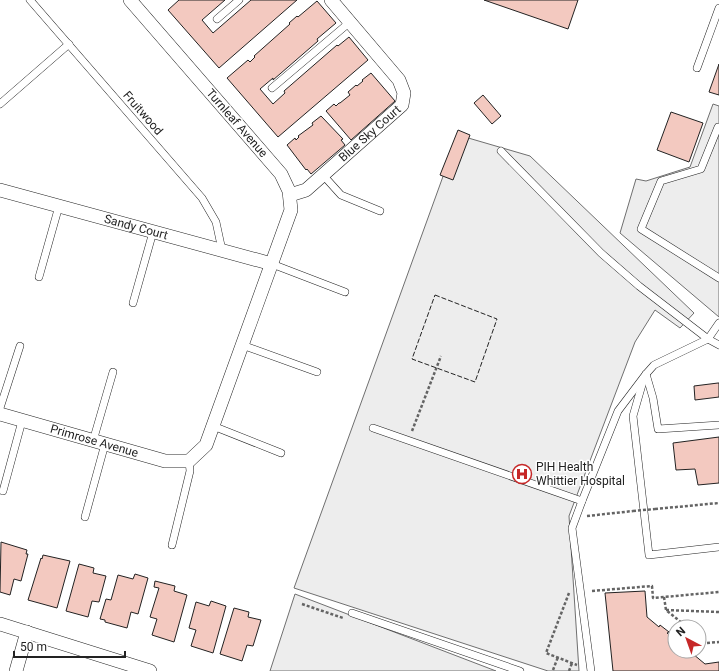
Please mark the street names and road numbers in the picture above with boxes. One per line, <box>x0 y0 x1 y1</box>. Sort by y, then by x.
street label: Turnleaf Avenue <box>203 86 271 160</box>
street label: Fruitwood <box>120 88 166 138</box>
street label: Blue Sky Court <box>336 102 404 165</box>
street label: Sandy Court <box>103 212 169 242</box>
street label: Primrose Avenue <box>49 422 140 460</box>

